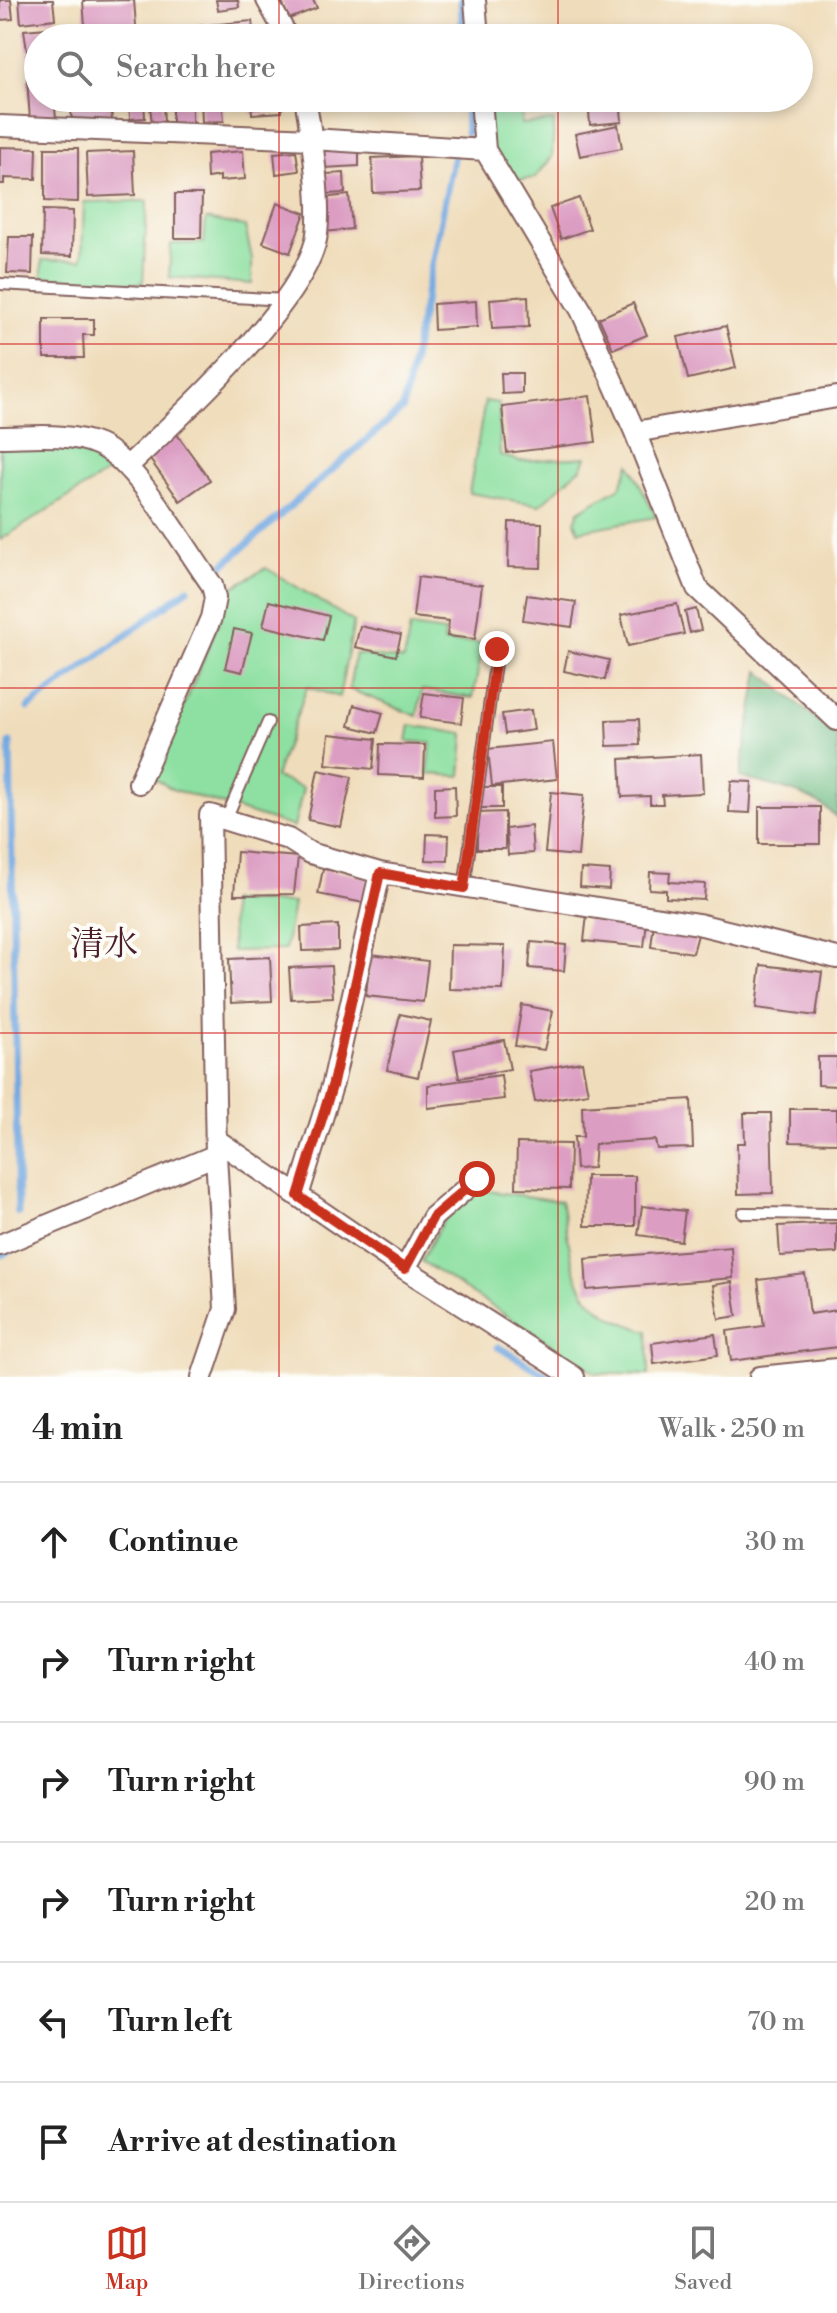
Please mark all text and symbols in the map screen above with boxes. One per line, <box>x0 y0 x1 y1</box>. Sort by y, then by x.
search box <box>24 24 813 112</box>
icon: search <box>52 46 96 90</box>
text: Search here <box>116 49 276 87</box>
route end <box>479 631 515 667</box>
district label: 清水 <box>70 924 138 966</box>
route start <box>459 1161 495 1197</box>
text: 4 min <box>32 1408 123 1450</box>
text: Walk · 250 m <box>659 1413 805 1445</box>
icon: ahead <box>32 1520 76 1564</box>
text: Continue <box>108 1523 239 1561</box>
text: 30 m <box>745 1526 805 1558</box>
icon: right <box>32 1640 76 1684</box>
text: Turn right <box>108 1643 255 1681</box>
text: 40 m <box>744 1646 805 1678</box>
icon: right <box>32 1760 76 1804</box>
text: Turn right <box>108 1763 255 1801</box>
text: 90 m <box>744 1766 805 1798</box>
icon: right <box>32 1880 76 1924</box>
text: Turn right <box>108 1883 255 1921</box>
text: 20 m <box>745 1886 805 1918</box>
icon: left <box>32 2000 76 2044</box>
text: Turn left <box>108 2003 232 2041</box>
text: 70 m <box>747 2006 805 2038</box>
icon: arrive <box>32 2120 76 2164</box>
text: Arrive at destination <box>108 2123 397 2161</box>
tab: Map <box>105 2221 149 2296</box>
tab: Directions <box>359 2221 465 2296</box>
tab: Saved <box>674 2221 732 2296</box>

